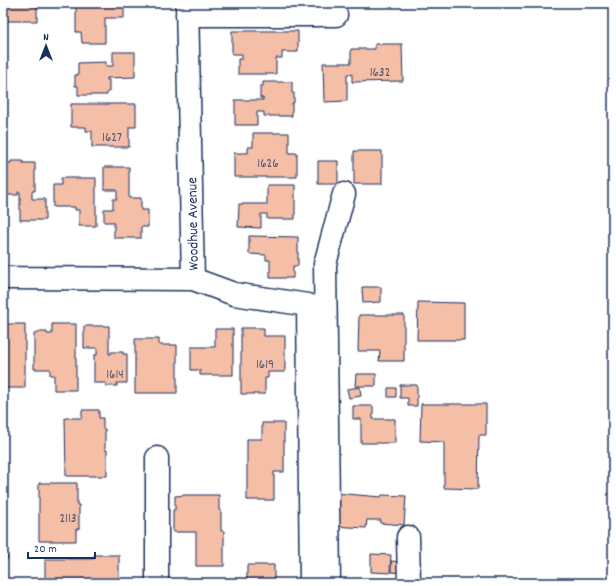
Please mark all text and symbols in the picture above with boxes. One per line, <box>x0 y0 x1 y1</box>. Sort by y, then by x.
north arrow <box>26 26 66 66</box>
text: N <box>43 30 49 46</box>
house number: 1632 <box>370 64 390 83</box>
house number: 1627 <box>102 129 122 148</box>
house number: 1626 <box>257 155 279 174</box>
street label: Woodhue Avenue <box>182 177 206 271</box>
house number: 1619 <box>256 356 274 375</box>
house number: 1614 <box>106 366 124 385</box>
house number: 2113 <box>59 510 77 529</box>
scale bar <box>28 534 95 560</box>
text: 20 m <box>34 541 57 558</box>

